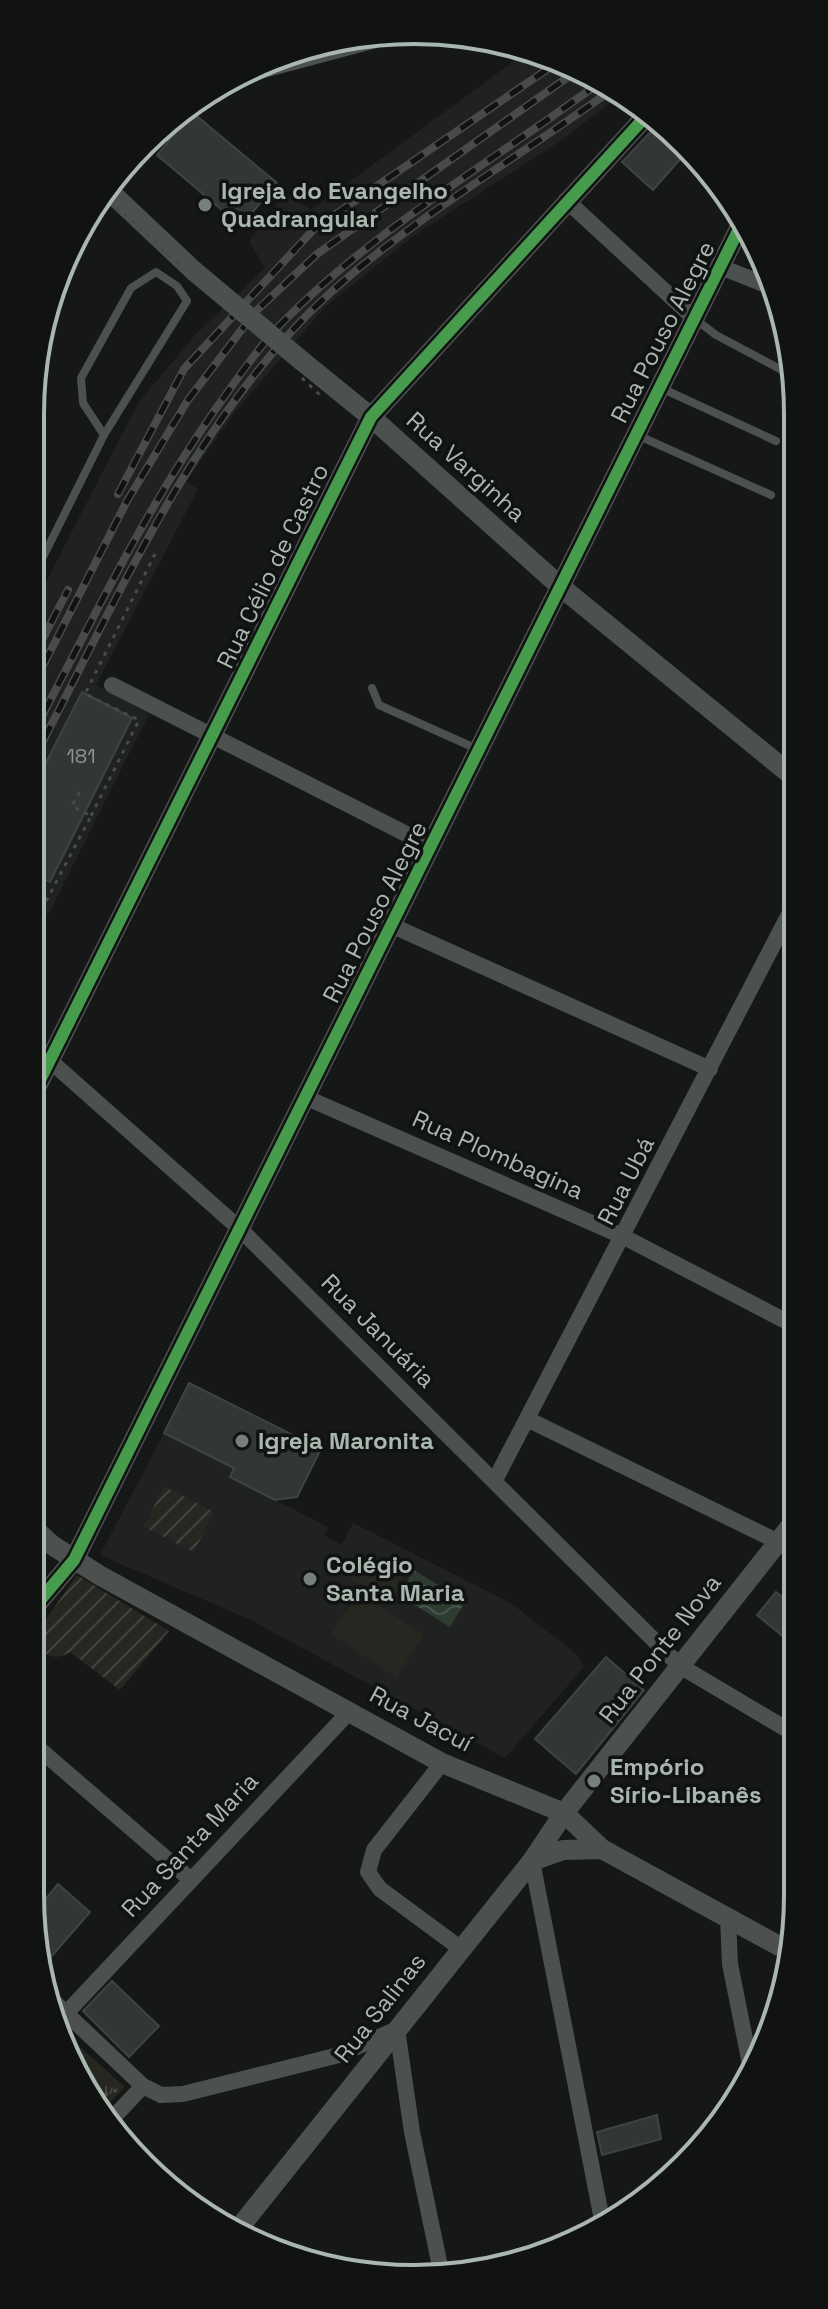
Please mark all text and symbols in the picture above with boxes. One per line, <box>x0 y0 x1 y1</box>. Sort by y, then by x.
place label: Igreja do Evangelho Quadrangular <box>221 175 448 234</box>
marker: Igreja do Evangelho Quadrangular <box>196 196 214 214</box>
street label: Rua Pouso Alegre <box>603 236 722 428</box>
street label: Rua Varginha <box>400 405 533 529</box>
street label: Rua Célio de Castro <box>210 458 336 673</box>
house number: 181 <box>66 743 96 769</box>
street label: Rua Pouso Alegre <box>315 816 434 1008</box>
street label: Rua Plombagina <box>408 1103 589 1206</box>
street label: Rua Ubá <box>590 1131 661 1230</box>
street label: Rua Januária <box>315 1267 442 1394</box>
place label: Igreja Maronita <box>258 1425 434 1456</box>
marker: Igreja Maronita <box>233 1432 251 1450</box>
place label: Colégio Santa Maria <box>326 1549 465 1608</box>
street label: Rua Ponte Nova <box>592 1568 728 1729</box>
marker: Colégio Santa Maria <box>301 1570 319 1588</box>
street label: Rua Jacuí <box>365 1679 478 1759</box>
place label: Empório Sírio-Libanês <box>610 1751 762 1810</box>
street label: Rua Santa Maria <box>115 1766 265 1924</box>
marker: Empório Sírio-Libanês <box>585 1772 603 1790</box>
street label: Rua Salinas <box>327 1946 432 2069</box>

